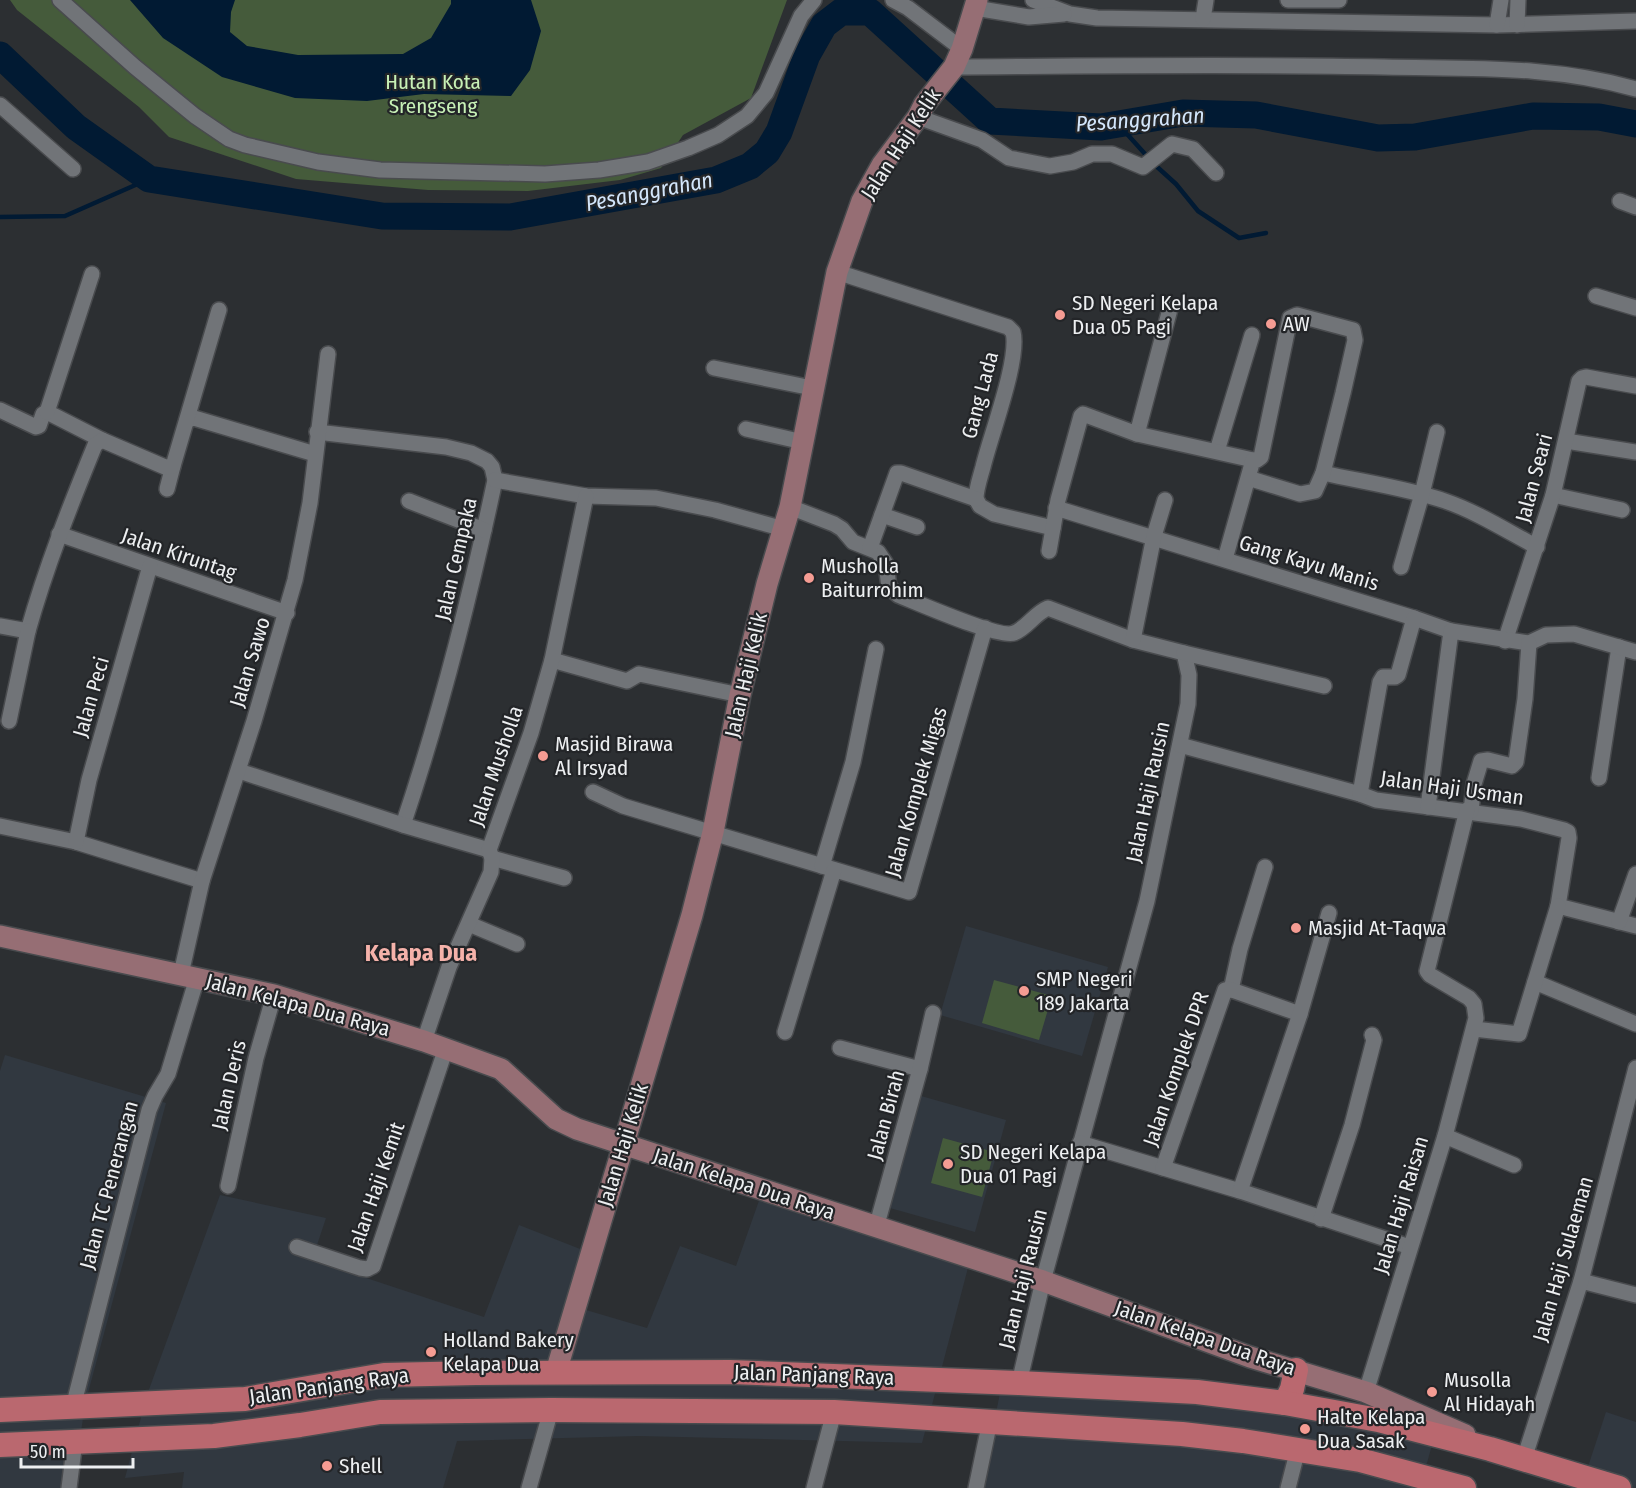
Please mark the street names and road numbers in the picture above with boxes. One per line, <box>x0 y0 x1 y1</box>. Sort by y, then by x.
street label: Jalan Haji Kelik <box>855 83 947 205</box>
street label: Gang Lada <box>956 349 1004 441</box>
street label: Jalan Seari <box>1510 431 1558 525</box>
street label: Jalan Cempaka <box>429 495 483 623</box>
street label: Jalan Kiruntag <box>118 522 240 586</box>
street label: Gang Kayu Manis <box>1236 529 1382 597</box>
street label: Jalan Haji Kelik <box>719 610 773 740</box>
street label: Jalan Sawo <box>224 614 276 710</box>
street label: Jalan Peci <box>67 654 115 740</box>
street label: Jalan Musholla <box>463 702 529 830</box>
street label: Jalan Komplek Migas <box>879 704 953 880</box>
street label: Jalan Haji Rausin <box>1120 719 1176 865</box>
street label: Jalan Haji Usman <box>1379 765 1525 811</box>
street label: Jalan Kelapa Dua Raya <box>203 968 393 1042</box>
street label: Jalan Komplek DPR <box>1137 988 1215 1150</box>
street label: Jalan Deris <box>206 1037 252 1133</box>
street label: Jalan Birah <box>861 1067 911 1163</box>
street label: Jalan Haji Kelik <box>592 1080 654 1210</box>
street label: Jalan TC Penerangan <box>74 1098 144 1272</box>
street label: Jalan Haji Kemit <box>342 1119 410 1255</box>
street label: Jalan Haji Raisan <box>1368 1133 1434 1277</box>
street label: Jalan Kelapa Dua Raya <box>650 1142 838 1226</box>
street label: Jalan Haji Sulaeman <box>1527 1173 1599 1345</box>
street label: Jalan Haji Rausin <box>993 1206 1053 1352</box>
street label: Jalan Kelapa Dua Raya <box>1111 1295 1299 1381</box>
street label: Jalan Panjang Raya <box>733 1359 895 1391</box>
street label: Jalan Panjang Raya <box>248 1362 410 1410</box>

